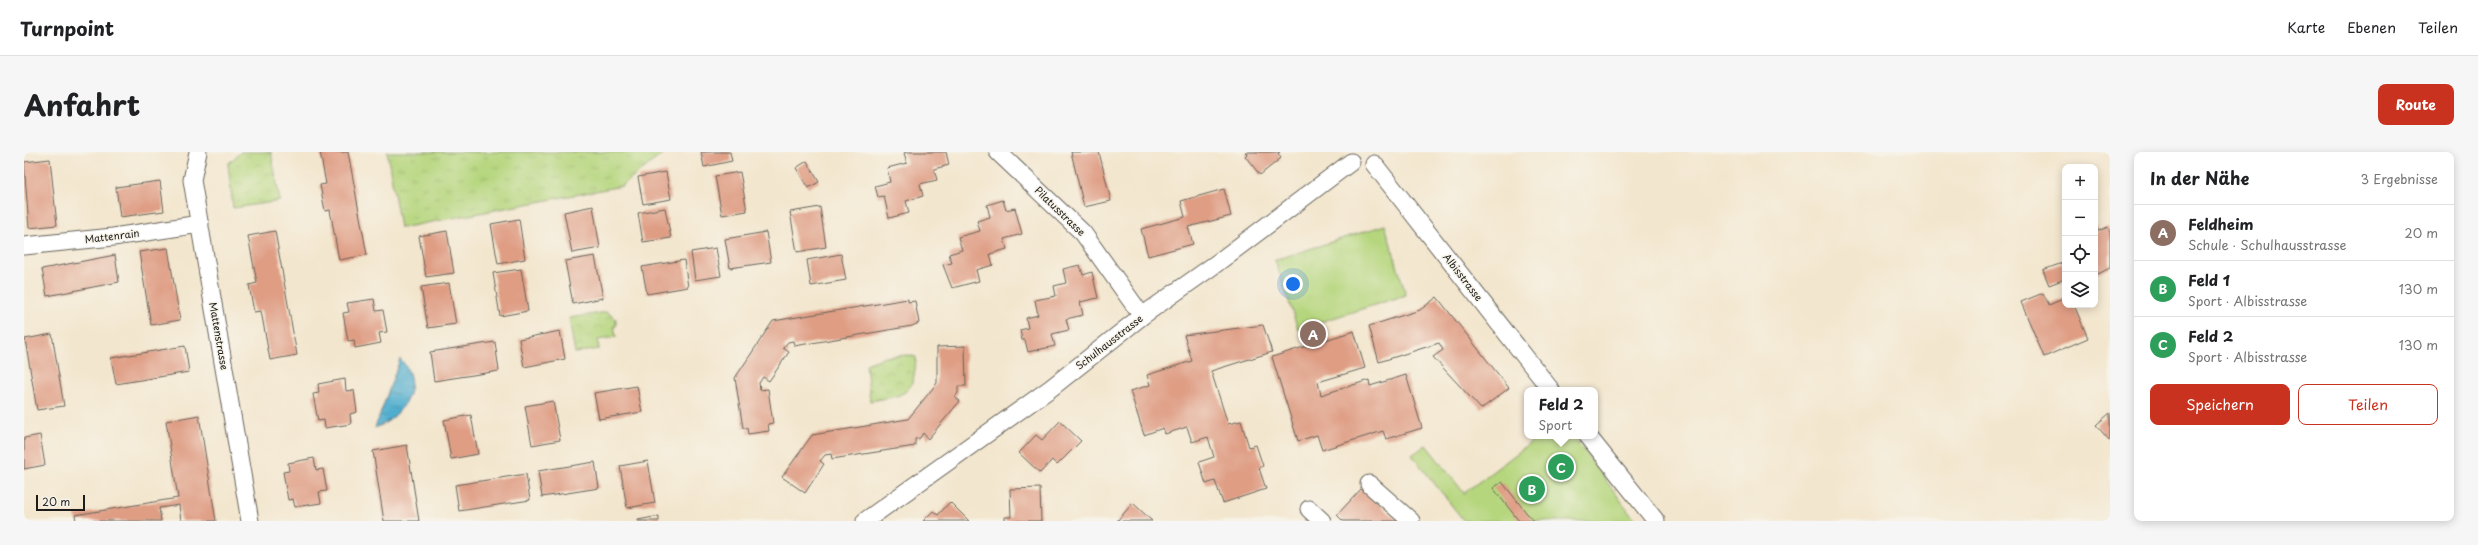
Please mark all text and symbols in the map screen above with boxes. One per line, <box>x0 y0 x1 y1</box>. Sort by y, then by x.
text: Turnpoint <box>20 14 114 42</box>
text: Karte <box>2287 17 2325 38</box>
text: Ebenen <box>2347 17 2396 38</box>
text: Teilen <box>2418 17 2458 38</box>
text: Anfahrt <box>24 83 140 126</box>
button: Route <box>2378 84 2454 125</box>
map controls <box>2062 164 2098 308</box>
button: + <box>2062 164 2098 200</box>
text: In der Nähe <box>2150 165 2249 191</box>
text: 3 Ergebnisse <box>2361 169 2438 188</box>
street label: Pilatusstrasse <box>1032 182 1089 239</box>
button: − <box>2062 200 2098 236</box>
text: Feldheim <box>2188 212 2254 235</box>
text: A <box>2158 223 2168 242</box>
text: 20 m <box>2404 223 2438 242</box>
street label: Mattenrain <box>84 225 140 246</box>
text: Schule · Schulhausstrasse <box>2188 235 2346 254</box>
button: locate <box>2062 236 2098 272</box>
street label: Albisstrasse <box>1440 250 1487 304</box>
text: Feld 1 <box>2188 268 2230 291</box>
button: layers <box>2062 272 2098 308</box>
your location <box>1283 274 1303 294</box>
text: B <box>2159 279 2167 298</box>
text: 130 m <box>2399 279 2438 298</box>
text: Sport · Albisstrasse <box>2188 291 2307 310</box>
street label: Mattenstrasse <box>206 301 233 371</box>
street label: Schulhausstrasse <box>1072 311 1145 373</box>
pin: A <box>1300 319 1326 349</box>
text: Feld 2 <box>2188 324 2233 347</box>
text: C <box>2158 335 2168 354</box>
text: 130 m <box>2399 335 2438 354</box>
text: Sport · Albisstrasse <box>2188 347 2307 366</box>
button: Speichern <box>2150 384 2290 425</box>
button: Teilen <box>2298 384 2438 425</box>
popup <box>1524 387 1598 439</box>
text: Feld 2 <box>1538 392 1584 415</box>
text: Sport <box>1538 415 1572 434</box>
pin: C <box>1548 452 1574 482</box>
pin: B <box>1519 474 1545 504</box>
scale bar <box>36 493 85 512</box>
text: 20 m <box>42 493 70 510</box>

